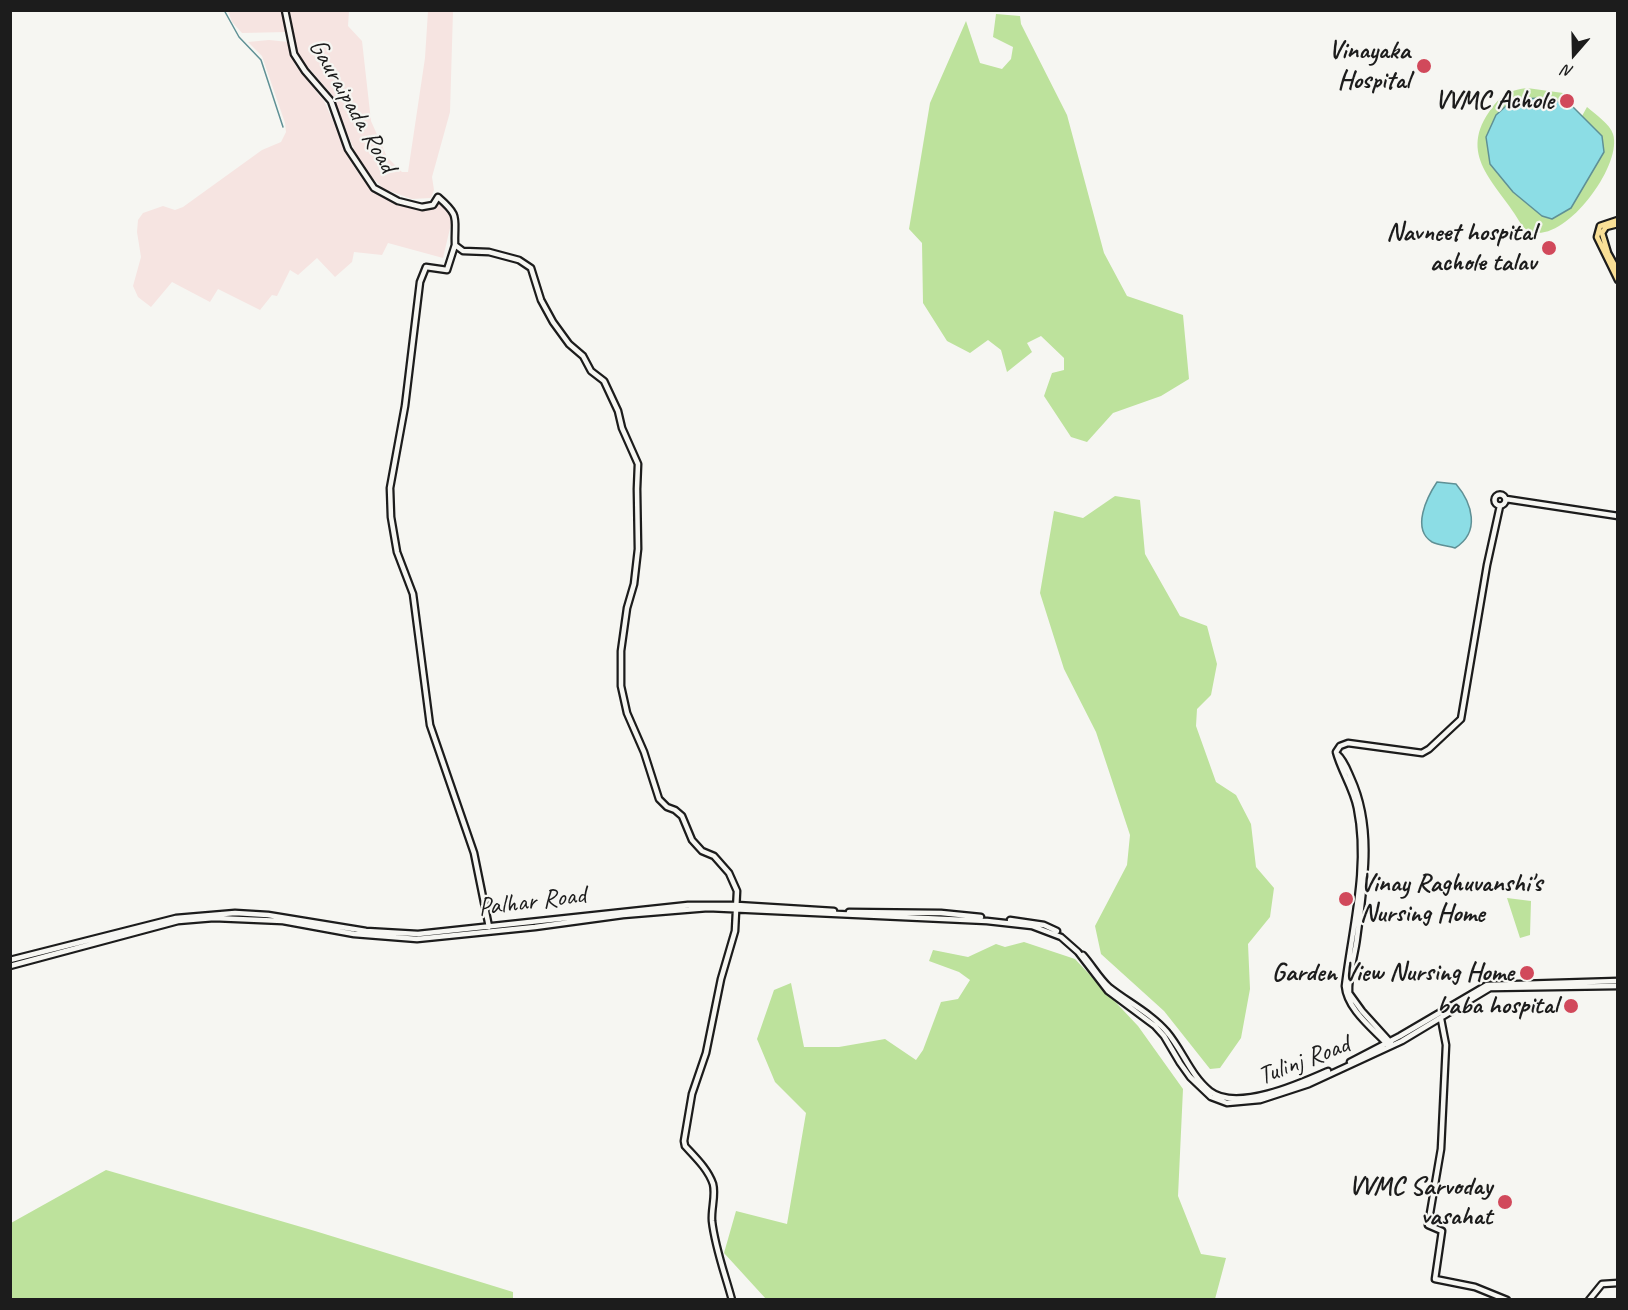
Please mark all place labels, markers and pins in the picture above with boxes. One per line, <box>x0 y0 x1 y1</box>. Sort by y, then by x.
place label: Vinayaka Hospital <box>1328 35 1410 96</box>
marker: Vinayaka Hospital <box>1415 57 1433 75</box>
place label: VVMC Achole <box>1435 85 1554 117</box>
marker: VVMC Achole <box>1558 92 1576 110</box>
place label: Navneet hospital achole talav <box>1386 217 1536 278</box>
marker: Navneet hospital achole talav <box>1540 239 1558 257</box>
place label: Vinay Raghuvanshi's Nursing Home <box>1360 868 1542 930</box>
marker: Vinay Raghuvanshi's Nursing Home <box>1337 890 1355 908</box>
place label: Garden View Nursing Home <box>1272 957 1514 989</box>
marker: Garden View Nursing Home <box>1518 964 1536 982</box>
place label: baba hospital <box>1437 990 1558 1022</box>
marker: baba hospital <box>1562 997 1580 1015</box>
place label: VVMC Sarvoday vasahat <box>1348 1171 1492 1232</box>
marker: VVMC Sarvoday vasahat <box>1496 1193 1514 1211</box>

